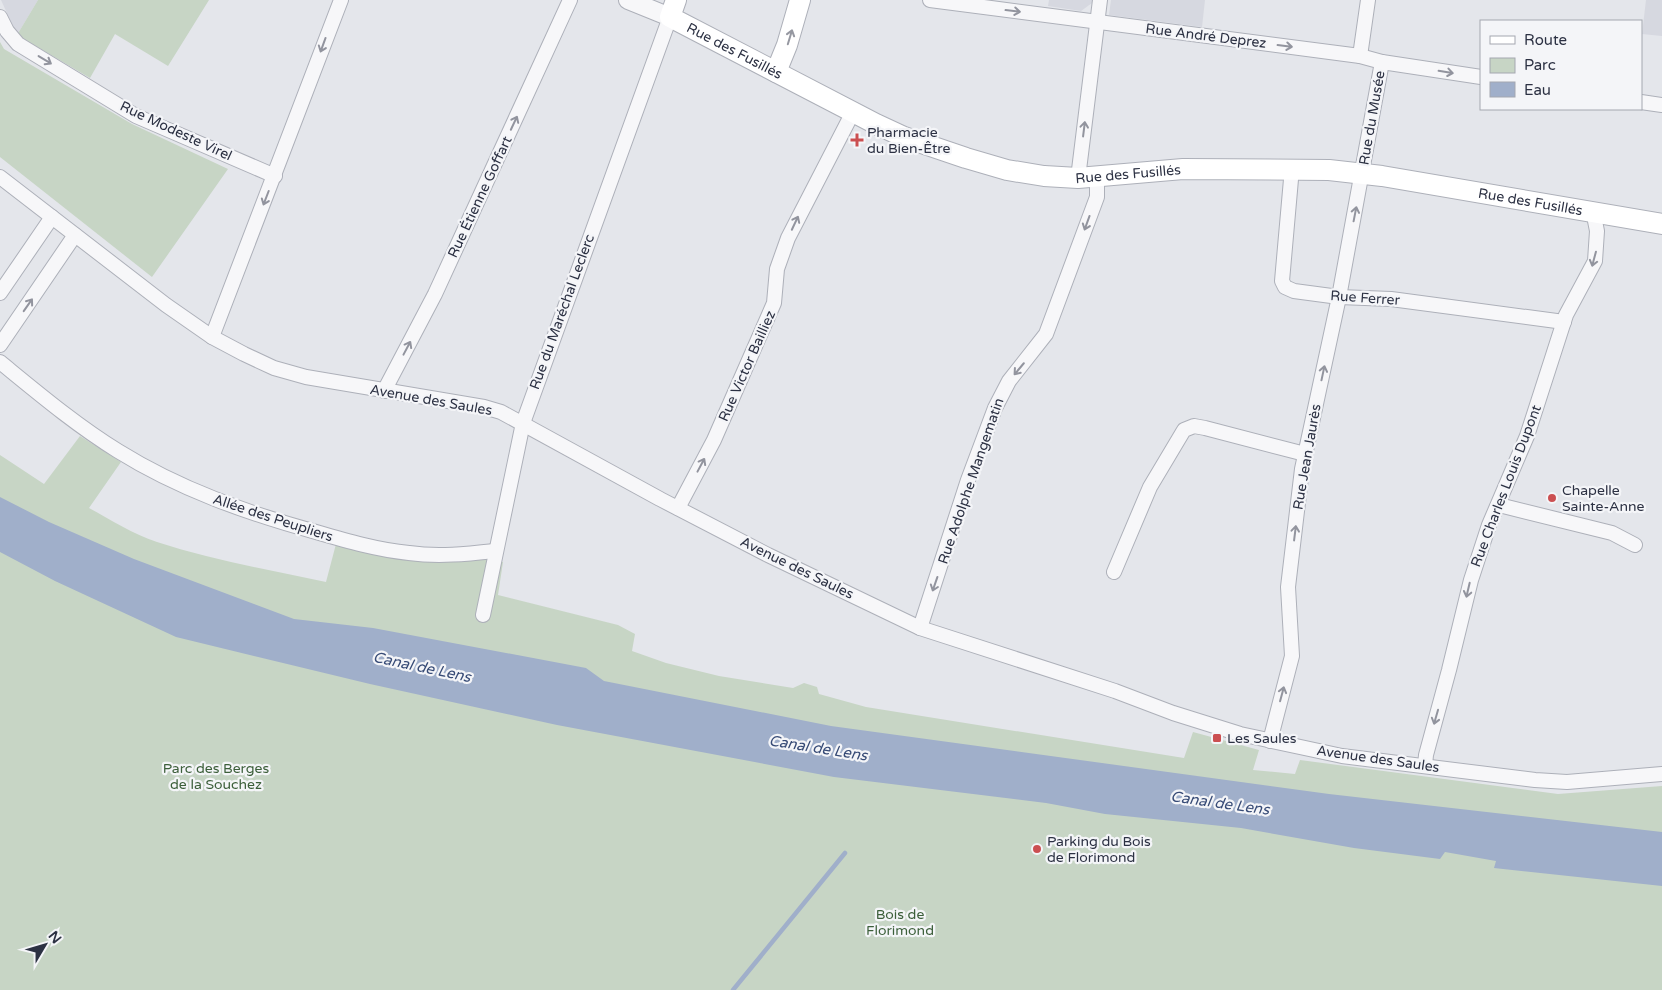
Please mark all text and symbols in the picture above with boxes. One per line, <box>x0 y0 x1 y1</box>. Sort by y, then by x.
one-way arrow <box>1005 6 1021 16</box>
street label: Rue des Fusillés <box>684 19 786 83</box>
street label: Rue André Deprez <box>1145 20 1267 52</box>
legend <box>1480 20 1642 110</box>
one-way arrow <box>785 29 795 45</box>
text: Route <box>1524 31 1567 49</box>
one-way arrow <box>318 37 327 53</box>
one-way arrow <box>1277 41 1293 51</box>
one-way arrow <box>37 56 51 66</box>
text: Parc <box>1524 56 1556 74</box>
one-way arrow <box>1437 67 1453 77</box>
street label: Rue du Musée <box>1355 69 1389 167</box>
text: Eau <box>1524 81 1551 99</box>
street label: Rue Modeste Virel <box>117 98 235 164</box>
one-way arrow <box>510 116 519 131</box>
one-way arrow <box>1079 122 1089 138</box>
place label: Pharmacie du Bien-Être <box>867 124 950 157</box>
street label: Rue Étienne Goffart <box>444 133 516 261</box>
marker: Pharmacie du Bien-Être <box>851 134 863 146</box>
street label: Rue des Fusillés <box>1075 161 1182 187</box>
street label: Rue des Fusillés <box>1477 184 1584 219</box>
one-way arrow <box>261 190 270 205</box>
one-way arrow <box>1350 206 1360 222</box>
one-way arrow <box>1082 215 1091 230</box>
one-way arrow <box>790 216 800 231</box>
street label: Rue du Maréchal Leclerc <box>526 232 598 392</box>
one-way arrow <box>1589 251 1598 267</box>
street label: Rue Ferrer <box>1330 287 1401 309</box>
one-way arrow <box>23 298 33 312</box>
street label: Rue Victor Bailliez <box>715 308 779 424</box>
one-way arrow <box>402 341 412 356</box>
one-way arrow <box>1014 362 1025 375</box>
one-way arrow <box>1319 366 1328 382</box>
street label: Avenue des Saules <box>368 381 494 419</box>
street label: Rue Adolphe Mangematin <box>935 396 1007 566</box>
street label: Rue Jean Jaurès <box>1289 402 1325 511</box>
street label: Rue Charles Louis Dupont <box>1467 402 1545 569</box>
one-way arrow <box>697 458 706 473</box>
place label: Chapelle Sainte-Anne <box>1562 482 1644 515</box>
street label: Allée des Peupliers <box>211 491 336 546</box>
marker: Chapelle Sainte-Anne <box>1546 492 1558 504</box>
one-way arrow <box>1290 525 1300 541</box>
street label: Avenue des Saules <box>738 533 857 603</box>
one-way arrow <box>930 576 939 591</box>
one-way arrow <box>1463 582 1472 598</box>
water label: Canal de Lens <box>372 648 474 687</box>
one-way arrow <box>1277 686 1287 702</box>
one-way arrow <box>1431 709 1441 725</box>
place label: Les Saules <box>1227 730 1297 747</box>
water label: Canal de Lens <box>768 731 870 765</box>
marker: Les Saules <box>1211 732 1223 744</box>
street label: Avenue des Saules <box>1315 742 1441 776</box>
park label: Parc des Berges de la Souchez <box>163 760 270 793</box>
water label: Canal de Lens <box>1170 787 1272 819</box>
place label: Parking du Bois de Florimond <box>1047 833 1151 866</box>
marker: Parking du Bois de Florimond <box>1031 843 1043 855</box>
park label: Bois de Florimond <box>866 906 934 939</box>
north arrow <box>20 920 70 970</box>
text: N <box>45 928 65 947</box>

